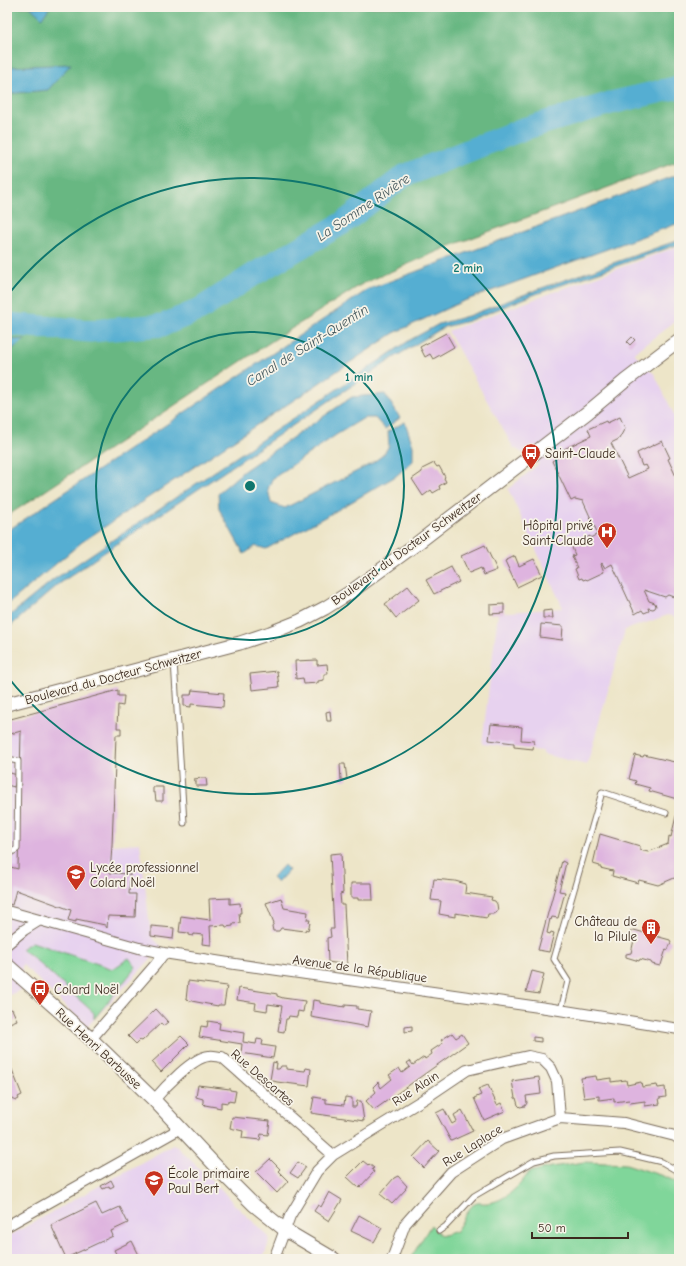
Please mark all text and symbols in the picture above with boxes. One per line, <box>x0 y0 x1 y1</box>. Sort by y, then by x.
water label: La Somme Rivière <box>314 170 413 245</box>
text: 2 min <box>453 261 483 275</box>
water label: Canal de Saint-Quentin <box>243 301 372 390</box>
text: 1 min <box>345 370 373 384</box>
bus stop icon: Saint-Claude <box>520 442 542 470</box>
place label: Saint-Claude <box>545 446 616 461</box>
centre of rings <box>243 479 257 493</box>
street label: Boulevard du Docteur Schweitzer <box>328 488 485 608</box>
place label: Hôpital privé Saint-Claude <box>522 518 593 548</box>
hospital icon: Hôpital privé Saint-Claude <box>596 521 618 549</box>
street label: Boulevard du Docteur Schweitzer <box>23 645 204 707</box>
place label: Lycée professionnel Colard Noël <box>90 860 199 890</box>
school or university icon: Lycée professionnel Colard Noël <box>65 863 87 891</box>
place label: Château de la Pilule <box>574 914 637 944</box>
building icon: Château de la Pilule <box>640 917 662 945</box>
street label: Avenue de la République <box>292 952 429 985</box>
bus stop icon: Colard Noël <box>29 978 51 1006</box>
place label: Colard Noël <box>54 982 119 997</box>
street label: Rue Henri Barbusse <box>53 1005 145 1092</box>
street label: Rue Descartes <box>228 1046 297 1109</box>
street label: Rue Alain <box>389 1068 441 1109</box>
street label: Rue Laplace <box>440 1121 505 1170</box>
place label: École primaire Paul Bert <box>168 1165 250 1196</box>
school or university icon: École primaire Paul Bert <box>143 1169 165 1197</box>
scale bar <box>532 1214 628 1240</box>
text: 50 m <box>538 1221 566 1235</box>

